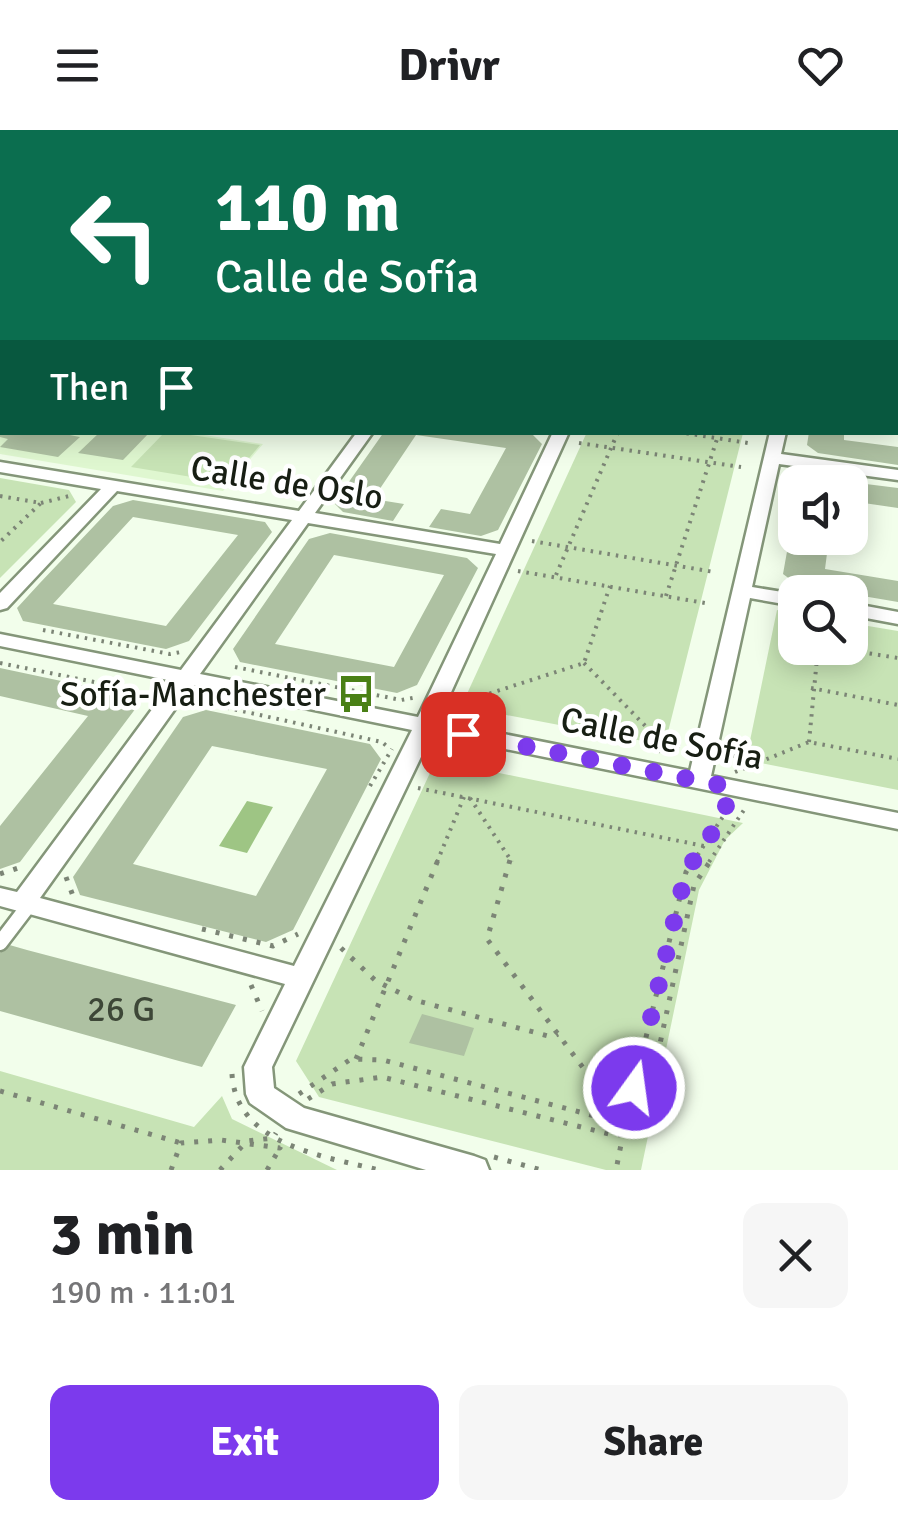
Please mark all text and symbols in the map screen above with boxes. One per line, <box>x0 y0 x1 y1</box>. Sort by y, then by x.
icon: menu <box>50 38 105 93</box>
text: Drivr <box>398 38 500 93</box>
icon: heart <box>793 38 848 93</box>
text: 110 m <box>215 164 400 250</box>
icon: left <box>50 170 180 300</box>
text: Calle de Sofía <box>215 250 479 305</box>
icon: arrive <box>149 360 204 415</box>
text: Then <box>50 364 129 411</box>
street label: Calle de Oslo <box>188 446 386 519</box>
map controls <box>778 465 868 665</box>
button: sound <box>778 465 868 555</box>
button: search <box>778 575 868 665</box>
place label: Sofía-Manchester <box>60 673 326 716</box>
bus stop icon: Sofía-Manchester <box>335 673 377 715</box>
pin <box>421 692 506 777</box>
street label: Calle de Sofía <box>557 698 767 779</box>
icon: arrive <box>436 707 491 762</box>
house number: 26 G <box>87 988 155 1031</box>
position arrow <box>582 1036 686 1140</box>
text: 3 min <box>50 1198 195 1272</box>
button: close <box>743 1203 848 1308</box>
text: 190 m · 11:01 <box>50 1273 236 1312</box>
button: Exit <box>50 1385 439 1500</box>
button: Share <box>459 1385 848 1500</box>

